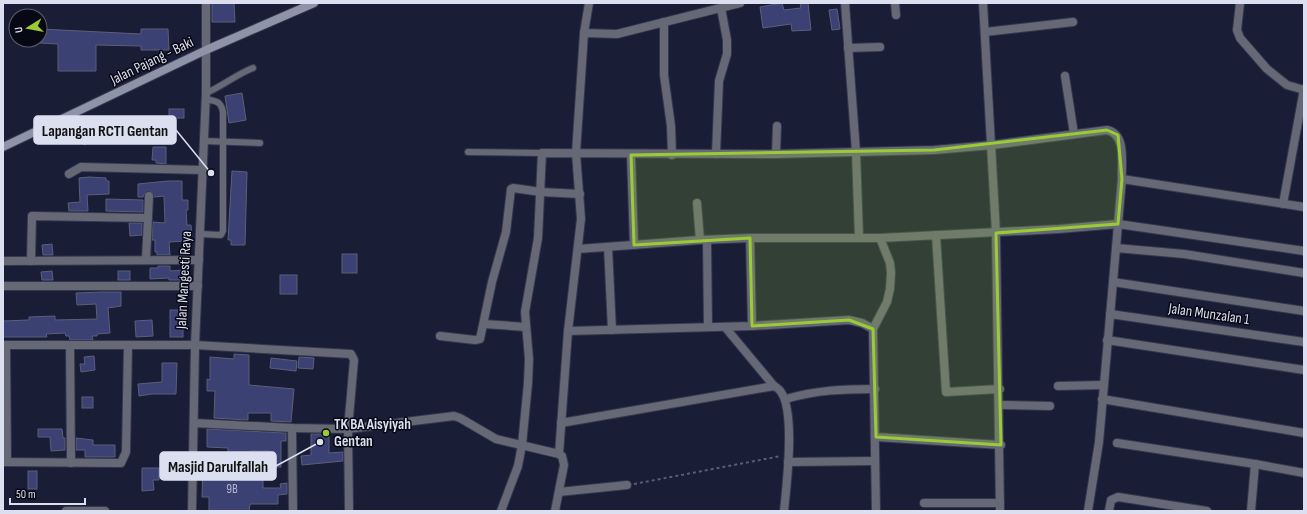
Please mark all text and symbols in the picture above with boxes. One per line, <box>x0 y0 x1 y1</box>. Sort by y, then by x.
north arrow <box>8 8 48 48</box>
text: U <box>12 25 26 34</box>
street label: Jalan Pajang - Baki <box>106 33 197 90</box>
callout: Lapangan RCTI Gentan <box>34 116 176 144</box>
text: Lapangan RCTI Gentan <box>42 122 168 141</box>
street label: Jalan Mangesti Raya <box>172 230 196 331</box>
street label: Jalan Munzalan 1 <box>1166 299 1251 329</box>
place label: TK BA Aisyiyah Gentan <box>334 415 411 451</box>
marker: TK BA Aisyiyah Gentan <box>321 428 331 438</box>
callout: Masjid Darulfallah <box>160 452 276 480</box>
text: Masjid Darulfallah <box>168 458 268 477</box>
scale bar <box>10 480 85 506</box>
house number: 9B <box>226 481 238 497</box>
text: 50 m <box>16 487 36 502</box>

